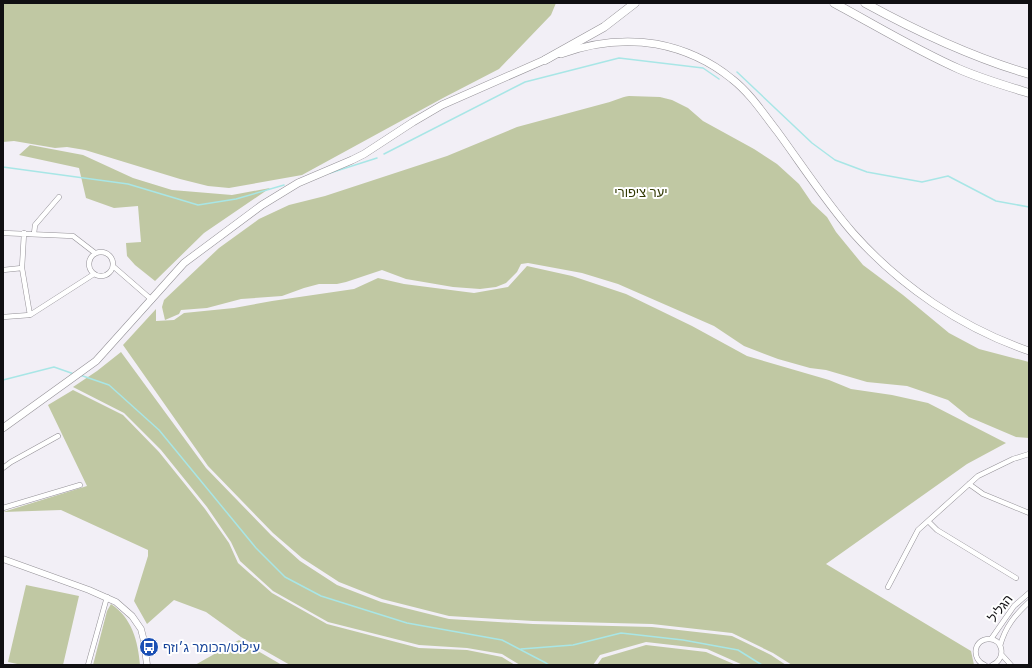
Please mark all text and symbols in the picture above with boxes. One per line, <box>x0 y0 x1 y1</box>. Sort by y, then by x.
park label: יער ציפורי <box>614 185 668 200</box>
street label: הגליל <box>985 592 1016 625</box>
bus stop icon: עילוט/הכומר ג׳וזף <box>138 636 160 658</box>
place label: עילוט/הכומר ג׳וזף <box>163 640 260 655</box>

